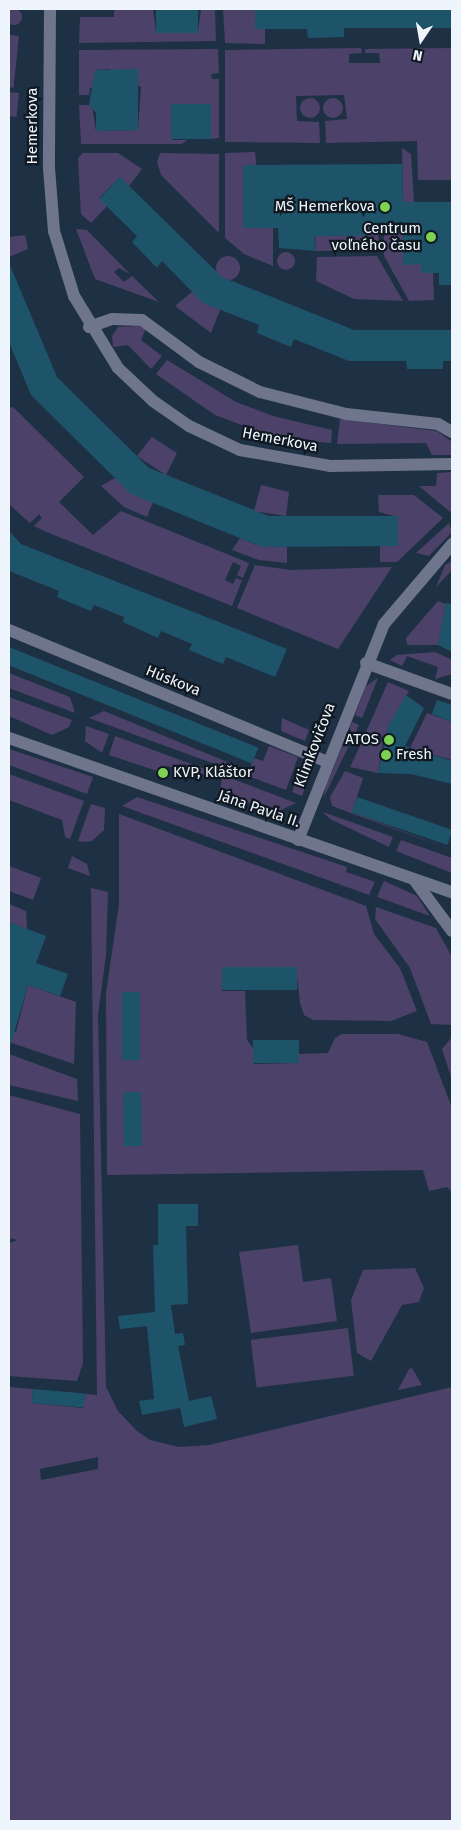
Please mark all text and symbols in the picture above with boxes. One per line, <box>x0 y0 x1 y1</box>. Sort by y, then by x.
north arrow <box>396 15 446 65</box>
text: N <box>411 46 424 64</box>
street label: Hemerkova <box>24 88 42 164</box>
place label: MŠ Hemerkova <box>275 198 375 216</box>
marker: MŠ Hemerkova <box>379 201 391 213</box>
place label: Centrum voľného času <box>331 219 421 254</box>
marker: Centrum voľného času <box>425 231 437 243</box>
street label: Hemerkova <box>241 424 319 456</box>
street label: Húskova <box>143 662 203 700</box>
street label: Klimkovičova <box>291 700 339 790</box>
place label: ATOS <box>345 731 379 749</box>
marker: ATOS <box>383 734 395 746</box>
place label: Fresh <box>396 746 432 764</box>
marker: Fresh <box>380 749 392 761</box>
place label: KVP, Kláštor <box>173 764 253 782</box>
marker: KVP, Kláštor <box>157 767 169 779</box>
street label: Jána Pavla II. <box>216 787 302 831</box>

